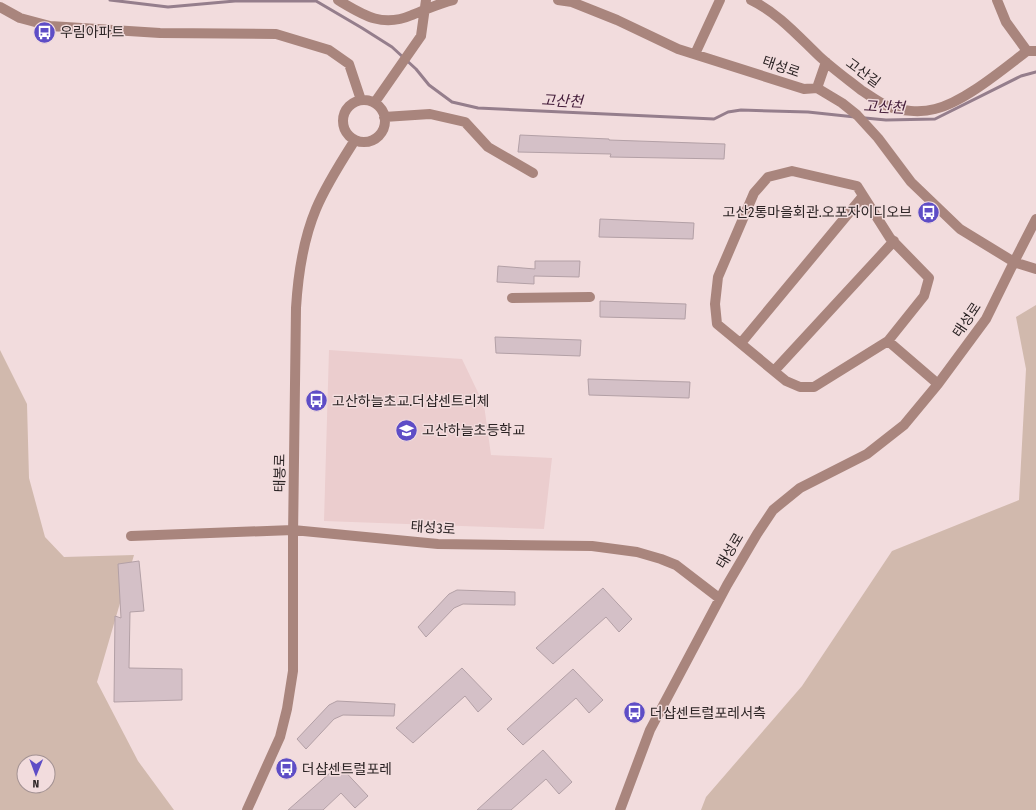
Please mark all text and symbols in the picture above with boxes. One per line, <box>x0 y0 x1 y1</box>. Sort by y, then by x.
bus stop icon: 우림아파트 <box>32 19 58 45</box>
place label: 우림아파트 <box>60 24 125 41</box>
street label: 태성로 <box>760 53 802 81</box>
street label: 고산길 <box>842 55 884 91</box>
water label: 고산천 <box>541 91 585 111</box>
water label: 고산천 <box>863 97 907 117</box>
bus stop icon: 고산2통마을회관.오포자이디오브 <box>915 199 941 225</box>
place label: 고산2통마을회관.오포자이디오브 <box>723 204 912 221</box>
street label: 태성로 <box>949 299 985 341</box>
bus stop icon: 고산하늘초교.더샵센트리체 <box>303 388 329 414</box>
place label: 고산하늘초교.더샵센트리체 <box>332 393 490 410</box>
school or university icon: 고산하늘초등학교 <box>394 417 420 443</box>
place label: 고산하늘초등학교 <box>422 422 525 439</box>
street label: 태봉로 <box>271 453 289 492</box>
street label: 태성3로 <box>410 518 456 538</box>
street label: 태성로 <box>713 530 747 572</box>
bus stop icon: 더샵센트럴포레서측 <box>621 700 647 726</box>
place label: 더샵센트럴포레서측 <box>650 705 766 722</box>
north arrow <box>16 754 56 794</box>
bus stop icon: 더샵센트럴포레 <box>273 756 299 782</box>
place label: 더샵센트럴포레 <box>302 761 392 778</box>
text: N <box>32 777 39 790</box>

